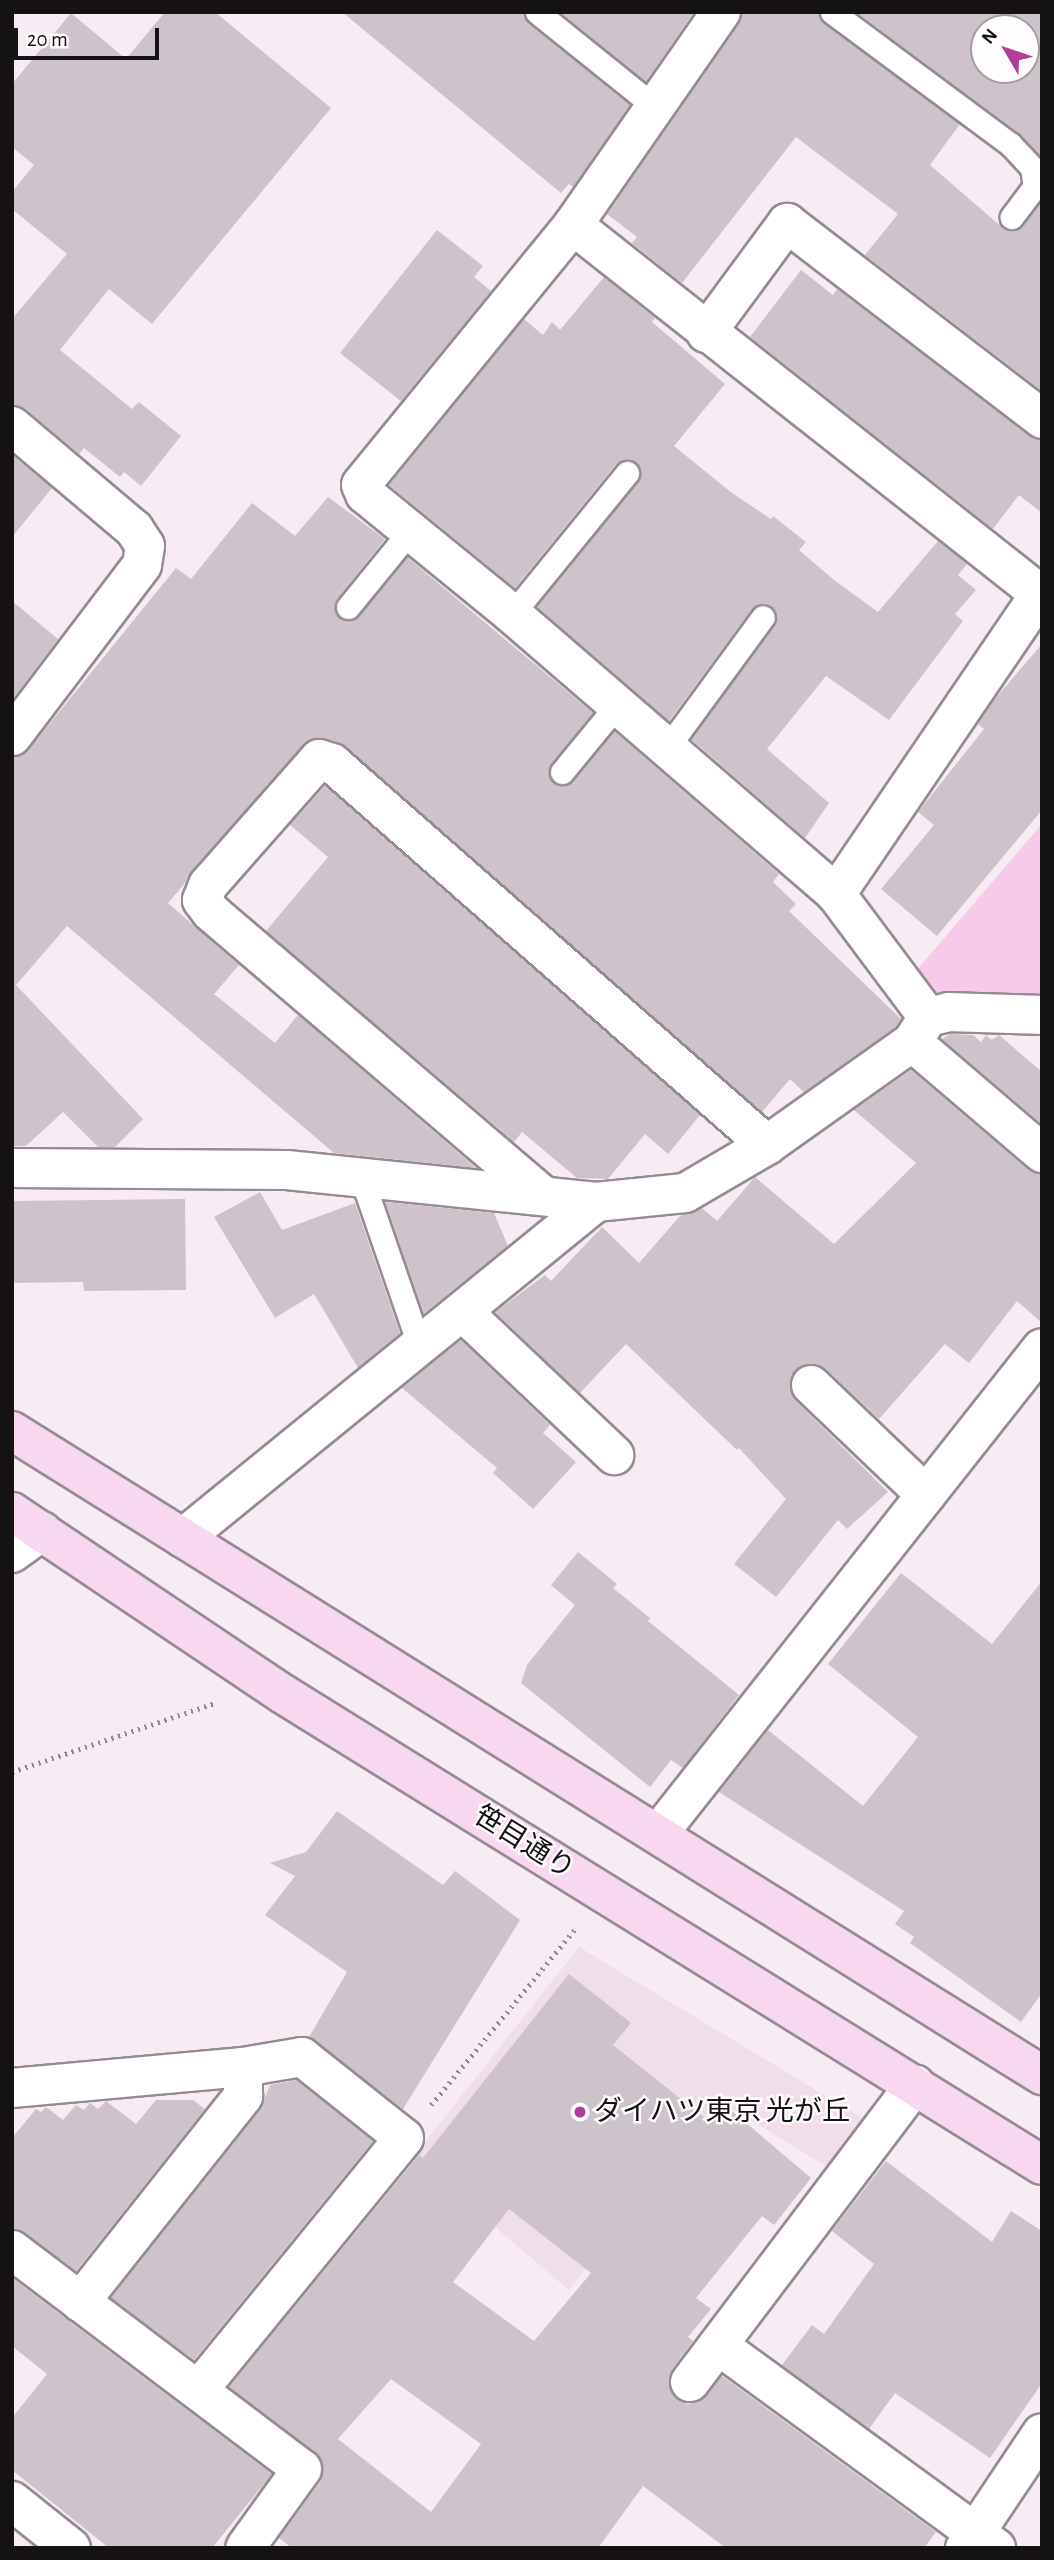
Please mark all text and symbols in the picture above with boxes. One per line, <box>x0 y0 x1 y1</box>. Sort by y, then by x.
scale bar <box>18 14 163 58</box>
north arrow <box>970 14 1040 84</box>
text: N <box>978 26 1001 48</box>
text: 20 m <box>27 29 68 50</box>
street label: 笹目通り <box>468 1799 580 1887</box>
place label: ダイハツ東京 光が丘 <box>594 2095 851 2129</box>
marker: ダイハツ東京 光が丘 <box>572 2104 588 2120</box>

